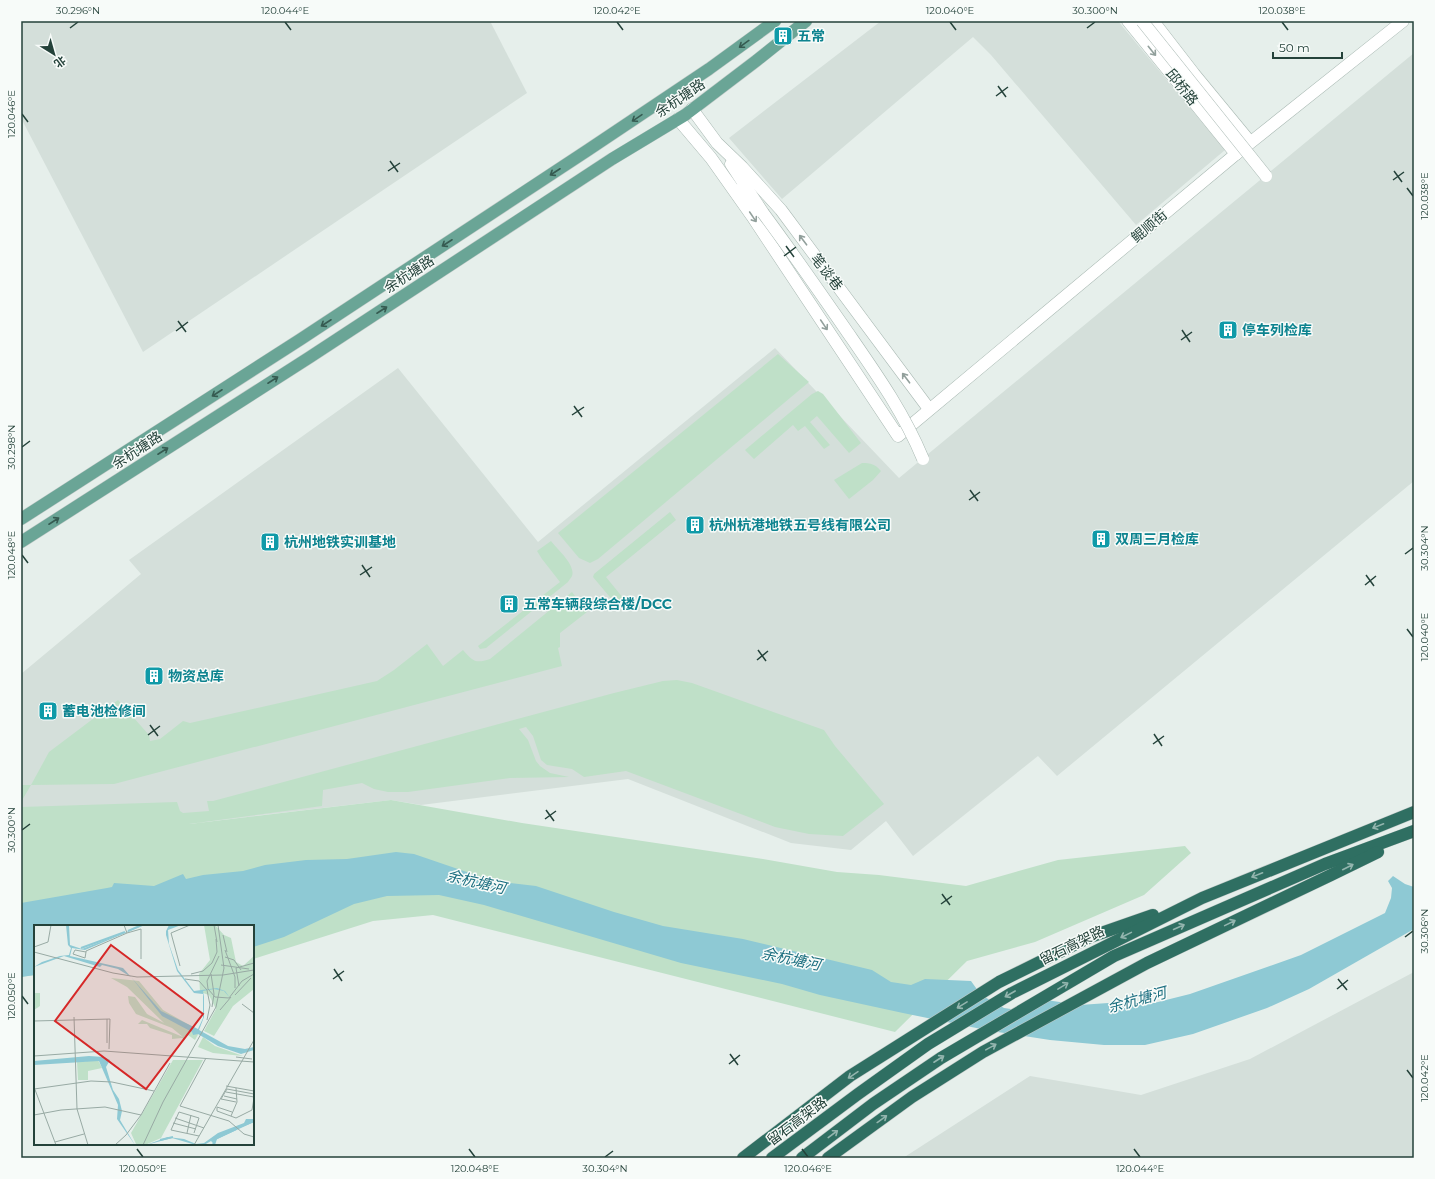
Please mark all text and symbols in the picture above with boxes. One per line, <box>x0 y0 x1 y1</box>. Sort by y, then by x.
text: 30.296°N <box>56 4 100 17</box>
text: 120.044°E <box>261 4 309 17</box>
text: 120.042°E <box>593 4 641 17</box>
text: 120.040°E <box>926 4 975 17</box>
text: 30.300°N <box>1072 4 1118 17</box>
text: 120.038°E <box>1258 4 1306 17</box>
building icon: 五常 <box>772 25 794 47</box>
place label: 五常 <box>797 27 825 45</box>
north arrow <box>34 34 74 74</box>
scale bar <box>1273 34 1342 60</box>
one-way arrow <box>738 40 749 48</box>
text: 50 m <box>1279 40 1310 55</box>
one-way arrow <box>1148 46 1157 57</box>
text: 北 <box>51 53 69 71</box>
street label: 邱桥路 <box>1162 65 1202 109</box>
street label: 余杭塘路 <box>652 75 708 121</box>
text: 120.046°E <box>5 90 18 138</box>
one-way arrow <box>631 114 642 122</box>
one-way arrow <box>550 168 561 176</box>
text: 120.038°E <box>1418 172 1431 220</box>
street label: 鲲顺街 <box>1127 206 1171 246</box>
one-way arrow <box>749 211 757 222</box>
one-way arrow <box>799 234 807 245</box>
one-way arrow <box>441 239 452 248</box>
street label: 笔谈巷 <box>807 250 847 294</box>
street label: 余杭塘路 <box>381 251 437 297</box>
one-way arrow <box>376 305 387 314</box>
one-way arrow <box>321 319 332 327</box>
one-way arrow <box>821 319 829 331</box>
building icon: 停车列检库 <box>1217 319 1239 341</box>
place label: 停车列检库 <box>1242 321 1312 339</box>
one-way arrow <box>901 372 910 383</box>
one-way arrow <box>267 376 278 385</box>
one-way arrow <box>212 389 223 397</box>
text: 30.298°N <box>5 425 18 469</box>
street label: 余杭塘路 <box>109 427 165 473</box>
one-way arrow <box>157 446 169 454</box>
building icon: 杭州杭港地铁五号线有限公司 <box>684 514 706 536</box>
place label: 杭州杭港地铁五号线有限公司 <box>709 516 891 534</box>
one-way arrow <box>48 517 59 525</box>
text: 30.304°N <box>1418 525 1431 571</box>
building icon: 双周三月检库 <box>1090 528 1112 550</box>
place label: 双周三月检库 <box>1115 530 1199 548</box>
text: 120.048°E <box>5 531 18 579</box>
building icon: 杭州地铁实训基地 <box>259 531 281 553</box>
place label: 杭州地铁实训基地 <box>284 533 396 551</box>
building icon: 五常车辆段综合楼/DCC <box>498 593 520 615</box>
place label: 五常车辆段综合楼/DCC <box>523 595 672 613</box>
text: 120.040°E <box>1418 612 1431 661</box>
building icon: 物资总库 <box>143 665 165 687</box>
place label: 物资总库 <box>168 667 224 685</box>
building icon: 蓄电池检修间 <box>37 700 59 722</box>
place label: 蓄电池检修间 <box>62 702 146 720</box>
text: 30.300°N <box>5 807 18 853</box>
one-way arrow <box>1372 823 1384 831</box>
one-way arrow <box>1341 863 1353 870</box>
water label: 余杭塘河 <box>445 866 510 898</box>
one-way arrow <box>1252 872 1264 879</box>
text: 30.306°N <box>1418 909 1431 953</box>
one-way arrow <box>1224 919 1236 926</box>
street label: 留石高架路 <box>1037 922 1107 968</box>
one-way arrow <box>1173 923 1185 930</box>
inset map <box>34 925 254 1145</box>
one-way arrow <box>1121 932 1133 939</box>
water label: 余杭塘河 <box>760 943 825 975</box>
text: 120.050°E <box>5 972 18 1020</box>
one-way arrow <box>1057 982 1068 990</box>
water label: 余杭塘河 <box>1105 982 1171 1016</box>
one-way arrow <box>1004 990 1016 998</box>
one-way arrow <box>957 1001 968 1009</box>
one-way arrow <box>985 1043 997 1051</box>
text: 120.042°E <box>1418 1054 1431 1102</box>
one-way arrow <box>933 1055 944 1063</box>
one-way arrow <box>848 1071 859 1079</box>
street label: 留石高架路 <box>764 1093 830 1149</box>
one-way arrow <box>877 1115 888 1123</box>
one-way arrow <box>828 1130 839 1139</box>
text: 120.050°E <box>119 1162 167 1175</box>
text: 120.048°E <box>451 1162 499 1175</box>
text: 30.304°N <box>582 1162 628 1175</box>
text: 120.046°E <box>784 1162 832 1175</box>
text: 120.044°E <box>1116 1162 1164 1175</box>

